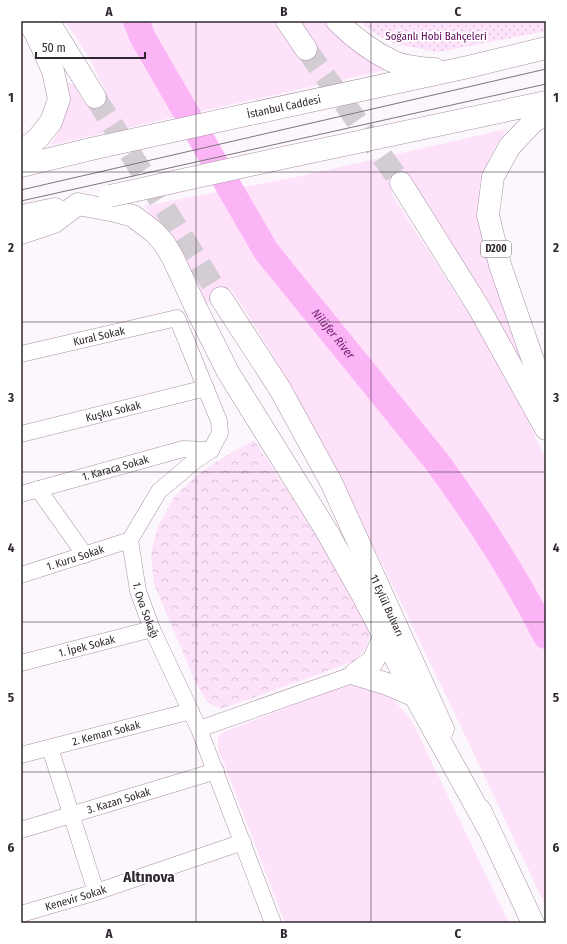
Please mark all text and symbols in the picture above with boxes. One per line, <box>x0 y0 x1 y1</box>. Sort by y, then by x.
text: A <box>104 4 113 19</box>
text: B <box>280 4 288 19</box>
text: C <box>455 4 462 19</box>
park label: Soğanlı Hobi Bahçeleri <box>385 30 487 43</box>
scale bar <box>36 34 145 60</box>
text: 50 m <box>42 41 66 55</box>
text: 1 <box>8 90 14 105</box>
text: 1 <box>553 90 559 105</box>
street label: İstanbul Caddesi <box>246 92 322 121</box>
text: 2 <box>7 240 14 255</box>
text: 2 <box>552 240 559 255</box>
road number: D200 <box>481 241 511 257</box>
water label: Nilüfer River <box>309 306 358 362</box>
street label: Kural Sokak <box>72 324 127 348</box>
text: 3 <box>7 390 14 405</box>
text: 3 <box>552 390 559 405</box>
street label: Kuşku Sokak <box>84 398 143 424</box>
street label: 1. Karaca Sokak <box>81 452 151 483</box>
text: 4 <box>8 540 15 555</box>
text: 4 <box>553 540 560 555</box>
street label: 1. Kuru Sokak <box>45 542 106 573</box>
street label: 11 Eylül Bulvarı <box>367 572 407 638</box>
street label: 1. Ova Sokağı <box>130 581 162 640</box>
street label: 1. İpek Sokak <box>57 632 117 659</box>
text: 5 <box>8 690 14 705</box>
text: 5 <box>553 690 559 705</box>
street label: 2. Keman Sokak <box>71 718 143 748</box>
street label: 3. Kazan Sokak <box>85 784 153 816</box>
text: 6 <box>8 840 15 855</box>
text: 6 <box>553 840 560 855</box>
district label: Altınova <box>122 868 175 886</box>
street label: Kenevir Sokak <box>44 882 109 913</box>
text: A <box>104 926 113 941</box>
text: B <box>280 926 288 941</box>
text: C <box>455 926 462 941</box>

